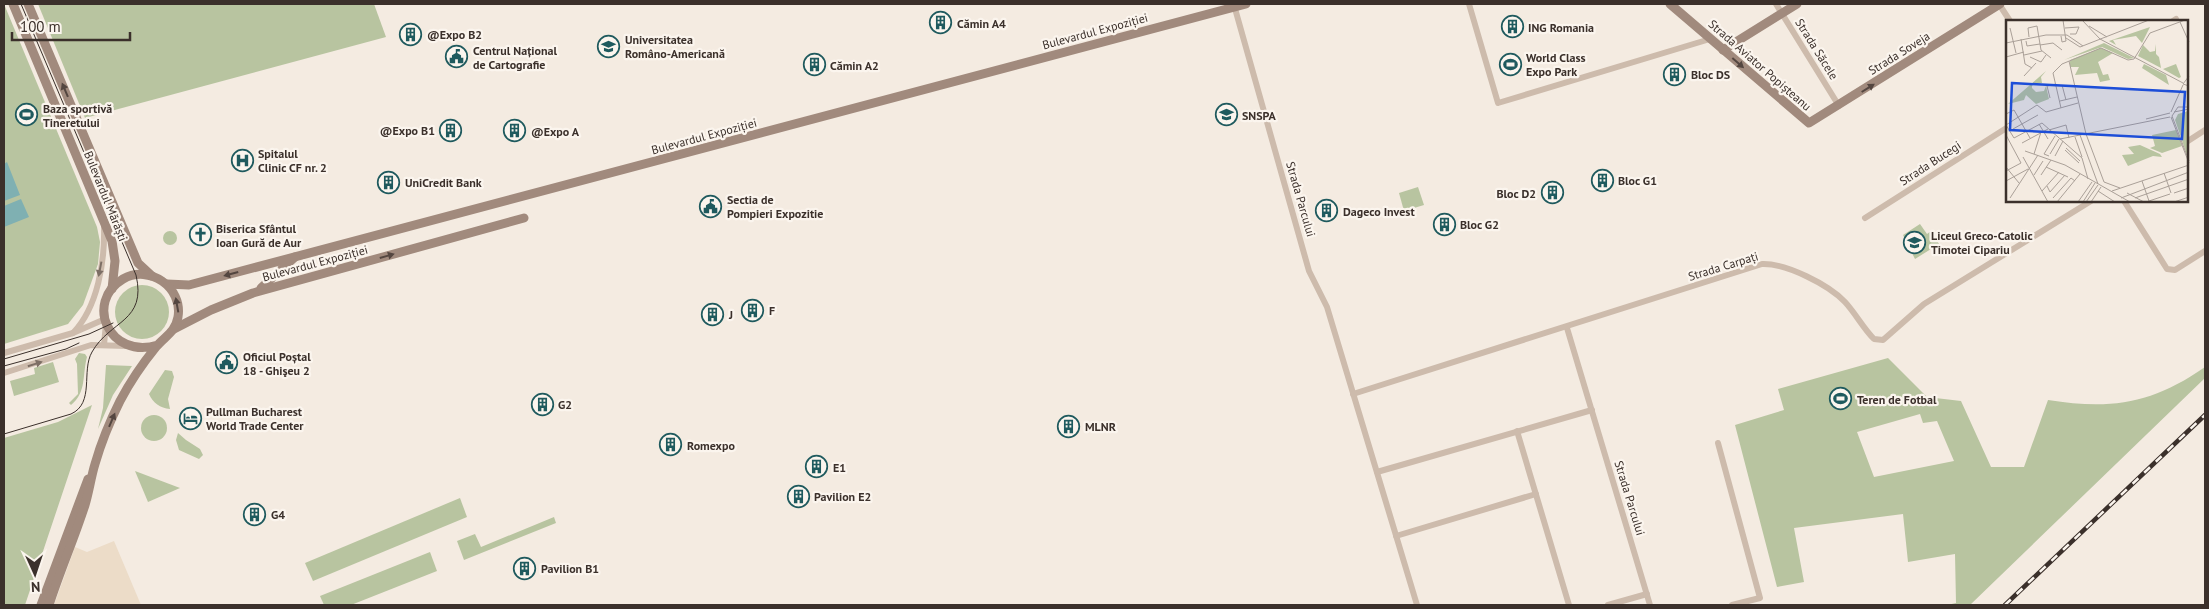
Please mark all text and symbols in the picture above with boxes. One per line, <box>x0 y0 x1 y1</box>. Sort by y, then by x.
scale bar <box>12 10 130 42</box>
street label: Bulevardul Expoziției <box>1041 10 1149 52</box>
building icon: Cămin A4 <box>929 11 953 35</box>
building icon: ING Romania <box>1500 15 1524 39</box>
place label: Cămin A4 <box>957 16 1006 31</box>
street label: Strada Aviator Popișteanu <box>1705 16 1815 114</box>
street label: Strada Săcele <box>1792 16 1842 82</box>
text: 100 m <box>20 17 61 36</box>
place label: ING Romania <box>1528 20 1594 35</box>
inset map <box>2006 20 2189 202</box>
building icon: @Expo B2 <box>399 22 423 46</box>
place label: @Expo B2 <box>427 27 482 42</box>
street label: Strada Soveja <box>1865 28 1933 78</box>
place label: Universitatea Româno-Americană <box>625 32 725 61</box>
school or university icon: Universitatea Româno-Americană <box>597 34 621 58</box>
place label: Centrul Național de Cartografie <box>473 43 558 72</box>
public building icon: Centrul Național de Cartografie <box>445 45 469 69</box>
place label: World Class Expo Park <box>1526 50 1586 79</box>
sports icon: World Class Expo Park <box>1498 52 1522 76</box>
building icon: Cămin A2 <box>802 53 826 77</box>
place label: Cămin A2 <box>830 58 879 73</box>
one-way arrow <box>1732 58 1745 69</box>
building icon: Bloc DS <box>1663 62 1687 86</box>
place label: Bloc DS <box>1691 67 1730 82</box>
one-way arrow <box>60 83 68 97</box>
one-way arrow <box>1861 83 1874 92</box>
place label: Baza sportivă Tineretului <box>43 101 112 130</box>
sports icon: Baza sportivă Tineretului <box>15 103 39 127</box>
school or university icon: SNSPA <box>1214 103 1238 127</box>
place label: SNSPA <box>1242 108 1277 123</box>
street label: Bulevardul Expoziției <box>650 115 758 157</box>
building icon: @Expo B1 <box>439 118 463 142</box>
building icon: @Expo A <box>503 119 527 143</box>
place label: @Expo B1 <box>380 123 435 138</box>
place label: @Expo A <box>531 124 580 139</box>
street label: Strada Bucegi <box>1896 138 1964 188</box>
place label: Spitalul Clinic CF nr. 2 <box>258 146 327 175</box>
hospital icon: Spitalul Clinic CF nr. 2 <box>230 148 254 172</box>
street label: Bulevardul Mărăști <box>81 149 131 243</box>
street label: Strada Parcului <box>1283 160 1319 238</box>
building icon: Bloc G1 <box>1590 168 1614 192</box>
building icon: UniCredit Bank <box>377 170 401 194</box>
place label: Bloc G1 <box>1618 173 1657 188</box>
place label: UniCredit Bank <box>405 175 482 190</box>
building icon: Bloc D2 <box>1540 181 1564 205</box>
place label: Bloc D2 <box>1496 186 1536 201</box>
place label: Sectia de Pompieri Expozitie <box>727 192 823 221</box>
public building icon: Sectia de Pompieri Expozitie <box>699 194 723 218</box>
building icon: Dageco Invest <box>1315 199 1339 223</box>
place label: Dageco Invest <box>1343 204 1415 219</box>
building icon: Bloc G2 <box>1432 212 1456 236</box>
place label: Bloc G2 <box>1460 217 1499 232</box>
place label: Biserica Sfântul Ioan Gură de Aur <box>216 221 302 250</box>
church icon: Biserica Sfântul Ioan Gură de Aur <box>188 223 212 247</box>
place label: Liceul Greco-Catolic Timotei Cipariu <box>1931 228 2033 257</box>
school or university icon: Liceul Greco-Catolic Timotei Cipariu <box>1903 230 1927 254</box>
street label: Bulevardul Expoziției <box>261 242 369 284</box>
street label: Strada Carpați <box>1686 248 1760 284</box>
one-way arrow <box>379 252 394 260</box>
one-way arrow <box>95 261 103 277</box>
one-way arrow <box>224 270 239 278</box>
one-way arrow <box>172 296 180 312</box>
building icon: F <box>741 298 765 322</box>
building icon: J <box>701 302 725 326</box>
place label: F <box>769 303 775 318</box>
place label: J <box>728 307 733 322</box>
place label: Oficiul Poștal 18 - Ghişeu 2 <box>243 349 311 378</box>
public building icon: Oficiul Poștal 18 - Ghişeu 2 <box>215 351 239 375</box>
one-way arrow <box>28 359 43 367</box>
sports icon: Teren de Fotbal <box>1829 387 1853 411</box>
building icon: G2 <box>530 392 554 416</box>
place label: Teren de Fotbal <box>1857 392 1937 407</box>
place label: G2 <box>558 397 572 412</box>
place label: Pullman Bucharest World Trade Center <box>206 404 304 433</box>
hotel icon: Pullman Bucharest World Trade Center <box>178 406 202 430</box>
one-way arrow <box>108 412 116 427</box>
building icon: MLNR <box>1057 414 1081 438</box>
place label: MLNR <box>1085 419 1117 434</box>
building icon: Romexpo <box>659 433 683 457</box>
place label: Romexpo <box>687 438 735 453</box>
building icon: E1 <box>805 455 829 479</box>
street label: Strada Parcului <box>1612 459 1648 537</box>
place label: E1 <box>833 460 846 475</box>
building icon: Pavilion E2 <box>786 484 810 508</box>
place label: Pavilion E2 <box>814 489 871 504</box>
building icon: G4 <box>243 502 267 526</box>
place label: G4 <box>271 507 285 522</box>
north arrow <box>10 549 60 599</box>
building icon: Pavilion B1 <box>513 556 537 580</box>
place label: Pavilion B1 <box>541 561 599 576</box>
text: N <box>31 578 41 596</box>

